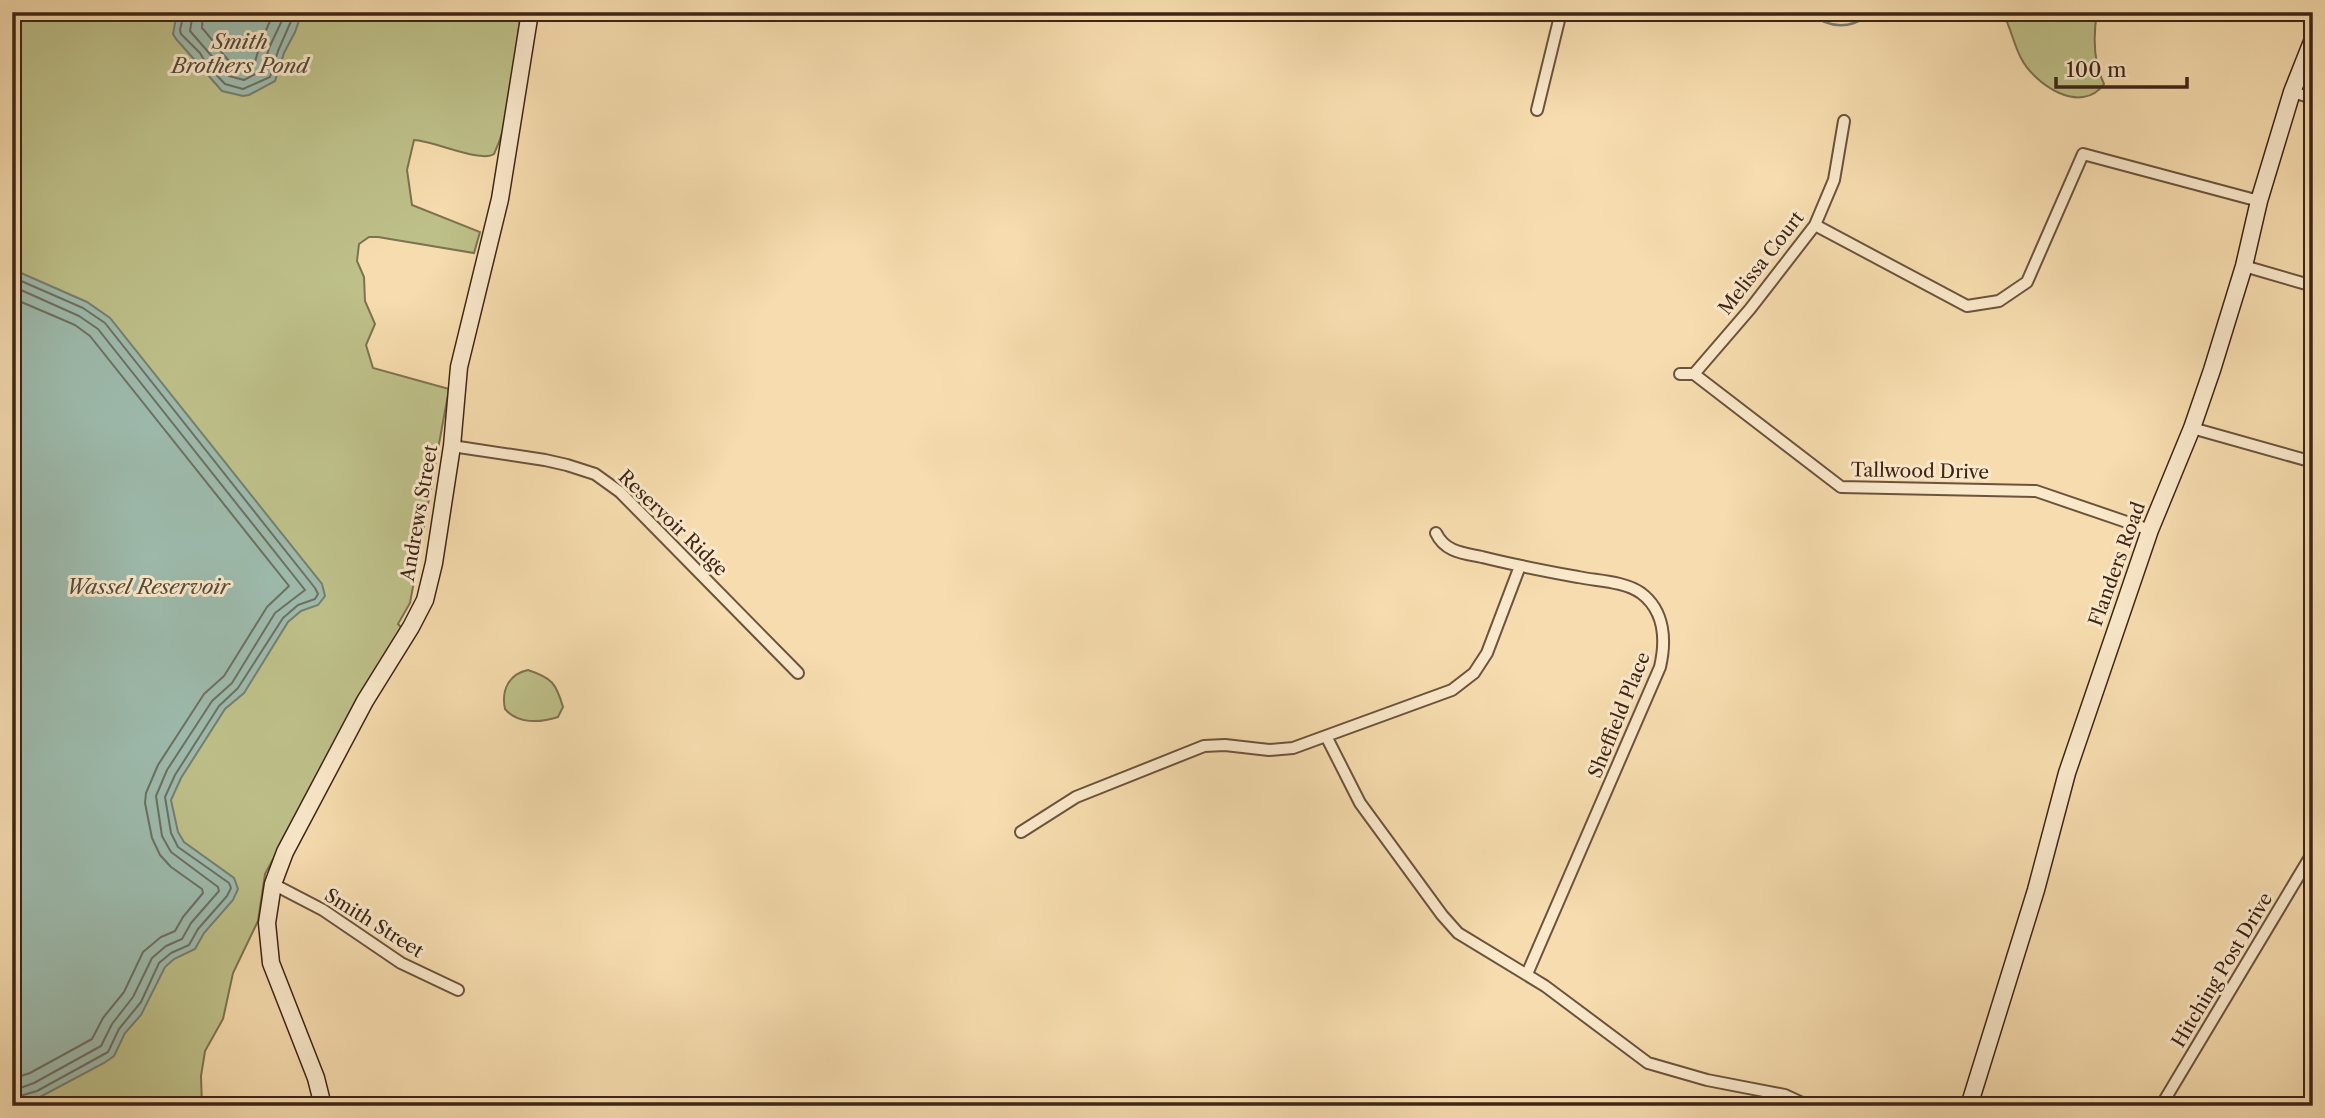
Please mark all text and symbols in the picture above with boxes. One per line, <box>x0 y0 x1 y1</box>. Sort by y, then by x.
water label: Smith Brothers Pond <box>169 29 311 78</box>
scale bar <box>2056 46 2187 90</box>
text: 100 m <box>2066 57 2127 82</box>
street label: Melissa Court <box>1713 206 1809 319</box>
street label: Andrews Street <box>396 443 442 584</box>
street label: Tallwood Drive <box>1851 458 1989 484</box>
street label: Reservoir Ridge <box>614 465 732 581</box>
street label: Flanders Road <box>2084 498 2150 629</box>
water label: Wassel Reservoir <box>66 574 231 599</box>
street label: Sheffield Place <box>1583 649 1655 781</box>
street label: Smith Street <box>320 883 428 963</box>
street label: Hitching Post Drive <box>2167 888 2277 1052</box>

